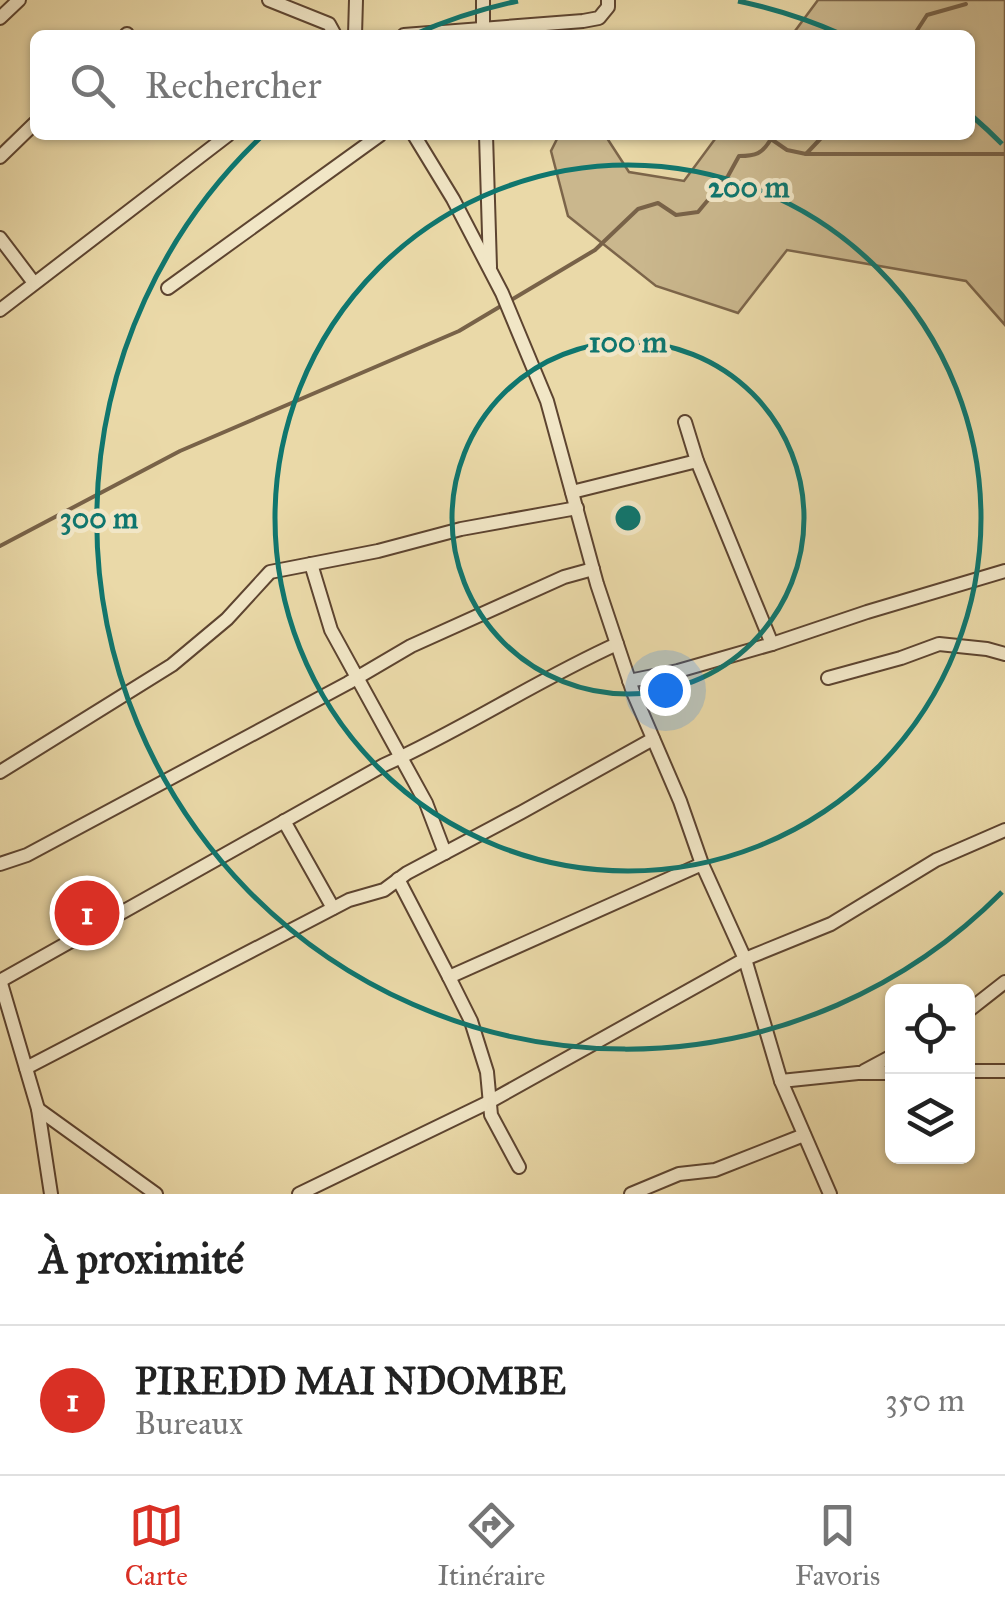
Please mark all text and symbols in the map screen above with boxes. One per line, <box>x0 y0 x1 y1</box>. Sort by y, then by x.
search box <box>30 30 975 140</box>
icon: search <box>65 58 120 113</box>
text: Rechercher <box>145 62 321 108</box>
text: 200 m <box>708 169 790 205</box>
text: 100 m <box>589 324 668 360</box>
text: 300 m <box>60 500 139 536</box>
centre of rings <box>610 500 646 536</box>
your location <box>640 665 691 716</box>
pin: 1 <box>54 876 120 950</box>
map controls <box>885 984 975 1164</box>
button: locate <box>885 984 975 1074</box>
button: layers <box>885 1074 975 1164</box>
text: À proximité <box>40 1233 244 1285</box>
text: PIREDD MAI NDOMBE <box>135 1358 566 1404</box>
text: 1 <box>66 1381 79 1420</box>
text: 350 m <box>885 1381 965 1420</box>
text: Bureaux <box>135 1404 243 1443</box>
tab: Carte <box>125 1498 188 1593</box>
tab: Itinéraire <box>438 1498 545 1593</box>
tab: Favoris <box>795 1498 880 1593</box>

